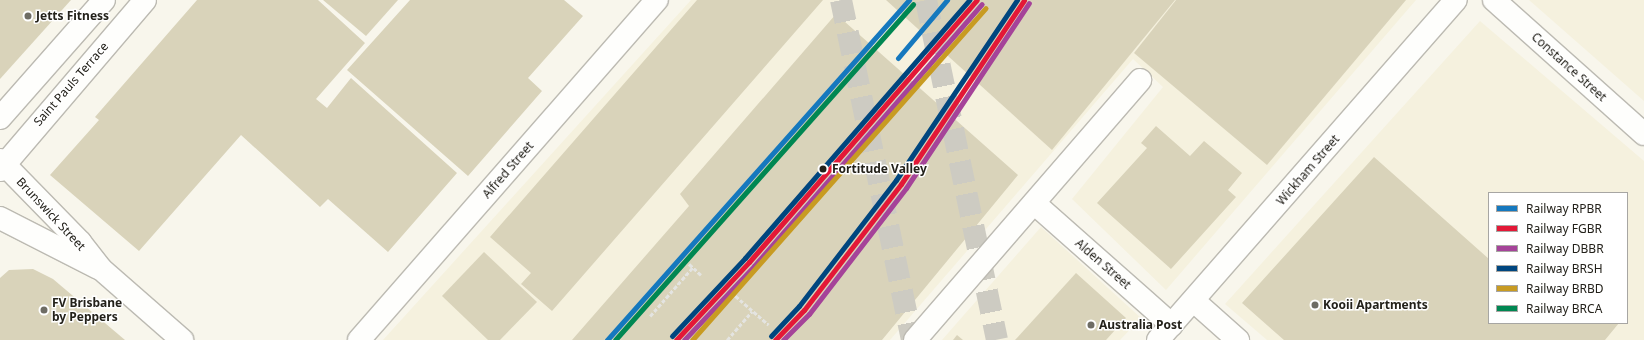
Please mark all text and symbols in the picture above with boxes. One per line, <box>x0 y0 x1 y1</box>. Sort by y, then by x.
place label: Jetts Fitness <box>36 9 109 23</box>
marker: Jetts Fitness <box>23 11 33 21</box>
street label: Constance Street <box>1529 30 1609 104</box>
street label: Saint Pauls Terrace <box>31 39 111 129</box>
street label: Wickham Street <box>1274 132 1342 208</box>
street label: Alfred Street <box>479 139 537 201</box>
marker: Fortitude Valley <box>816 162 830 176</box>
place label: Fortitude Valley <box>832 162 927 176</box>
street label: Brunswick Street <box>13 174 89 254</box>
legend <box>1488 192 1628 324</box>
text: Railway RPBR <box>1526 200 1602 217</box>
text: Railway FGBR <box>1526 220 1602 237</box>
street label: Alden Street <box>1072 236 1134 292</box>
text: Railway DBBR <box>1526 240 1604 257</box>
text: Railway BRSH <box>1526 260 1603 277</box>
text: Railway BRBD <box>1526 280 1604 297</box>
place label: FV Brisbane by Peppers <box>52 296 122 324</box>
place label: Kooii Apartments <box>1323 298 1428 312</box>
marker: Kooii Apartments <box>1310 300 1320 310</box>
text: Railway BRCA <box>1526 300 1602 317</box>
marker: FV Brisbane by Peppers <box>39 305 49 315</box>
place label: Australia Post <box>1099 318 1182 332</box>
marker: Australia Post <box>1086 320 1096 330</box>

